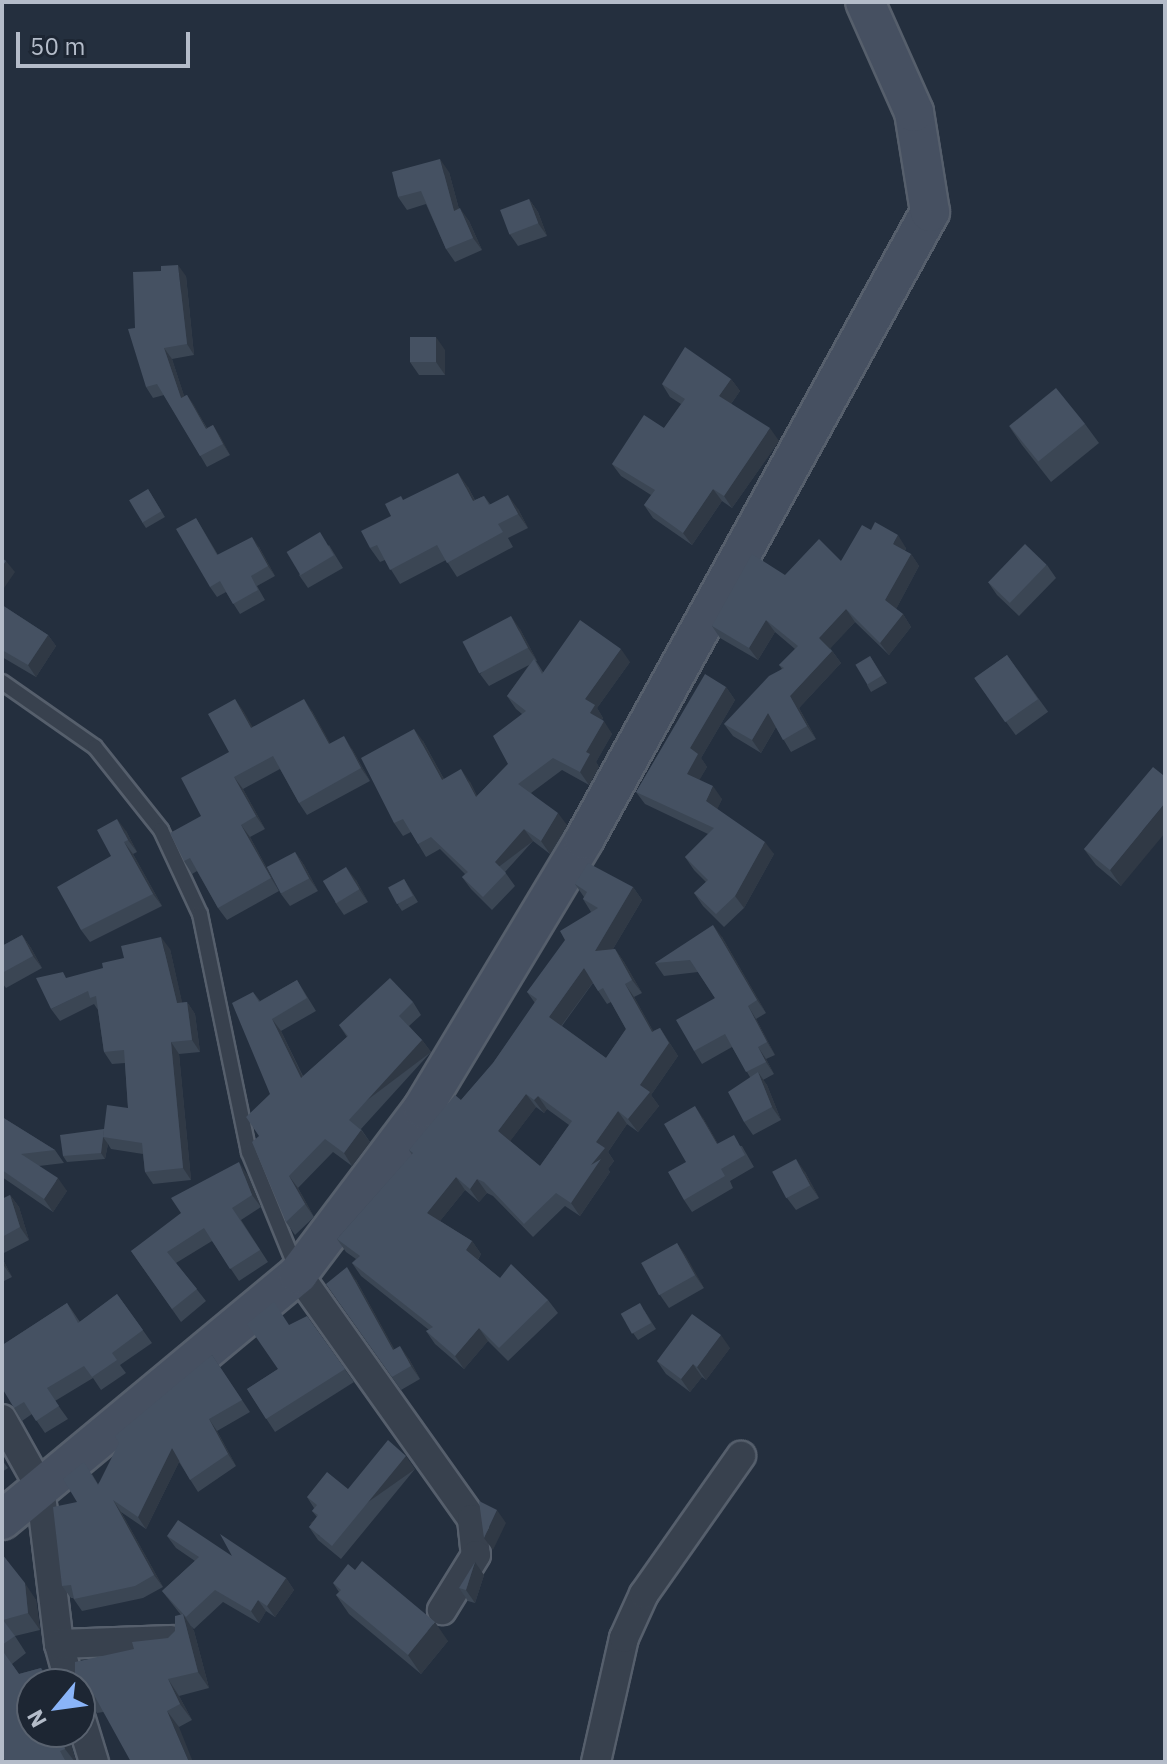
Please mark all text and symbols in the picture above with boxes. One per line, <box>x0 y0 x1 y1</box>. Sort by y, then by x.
scale bar <box>20 16 194 66</box>
text: 50 m <box>30 30 85 62</box>
north arrow <box>16 1668 96 1748</box>
text: N <box>20 1705 53 1733</box>

